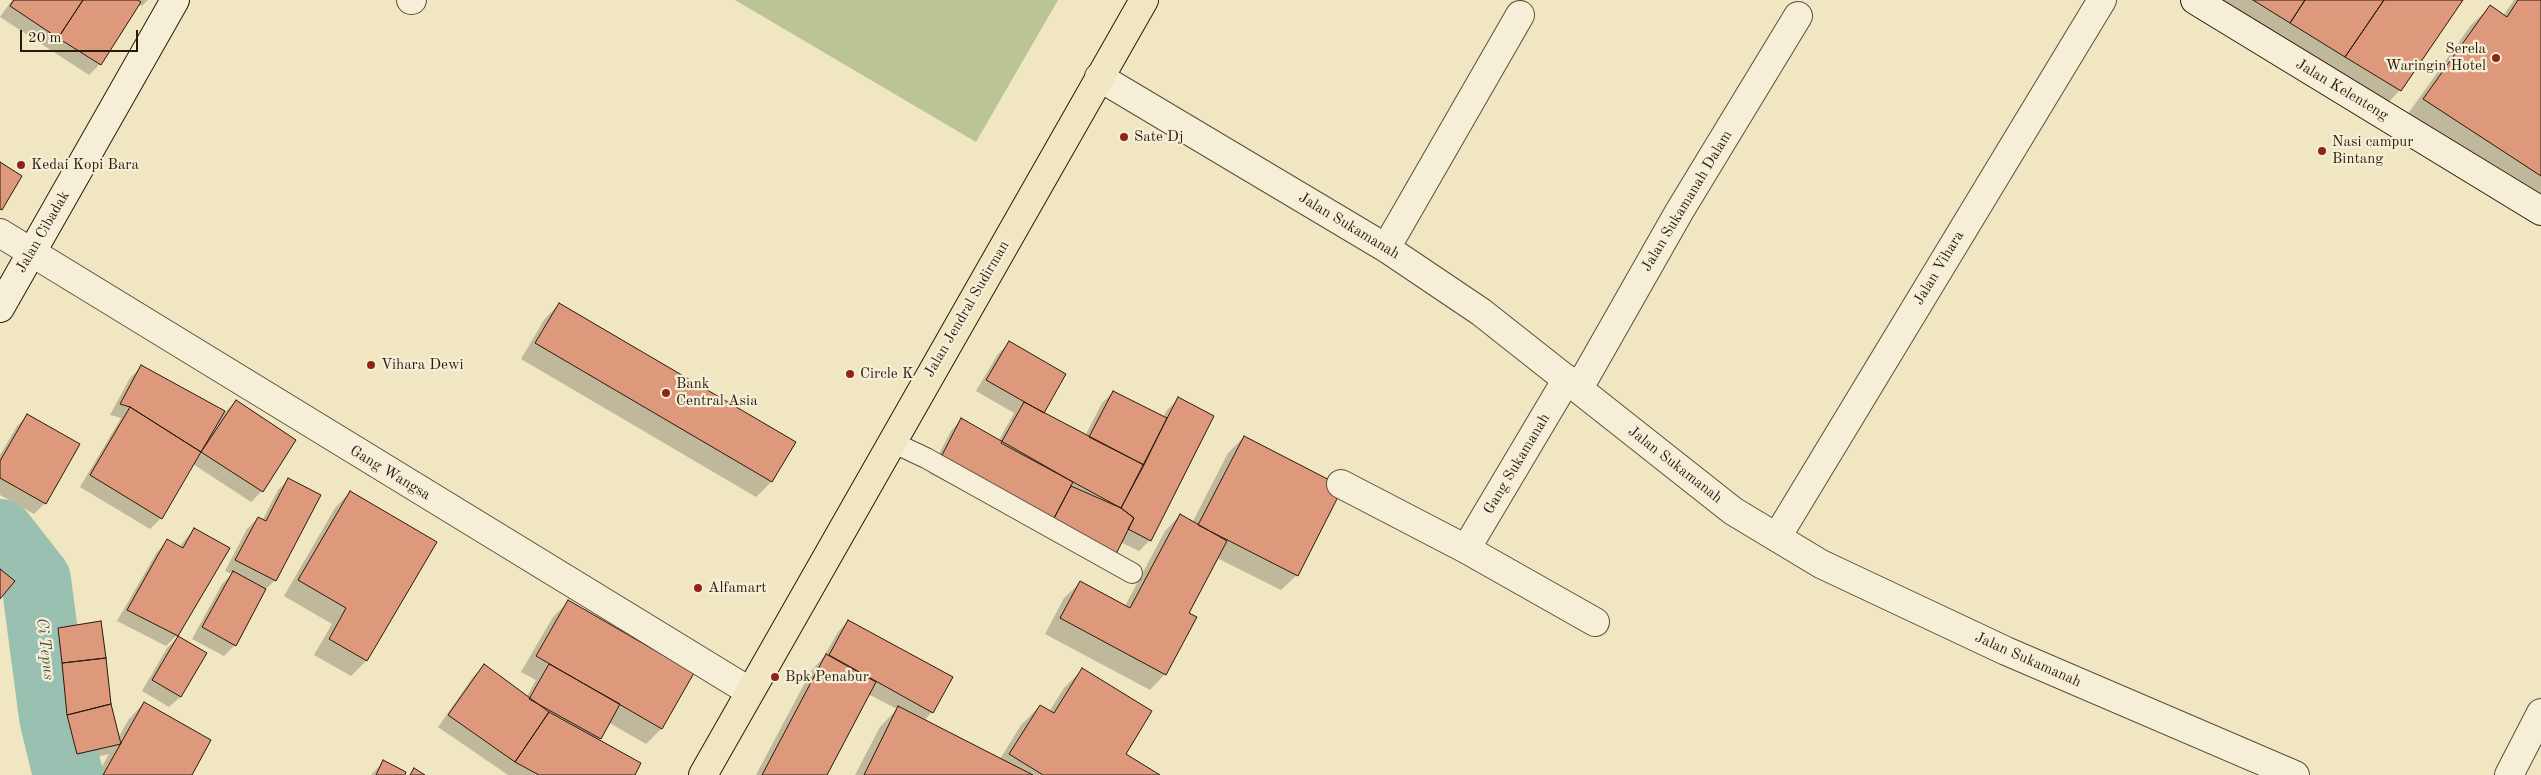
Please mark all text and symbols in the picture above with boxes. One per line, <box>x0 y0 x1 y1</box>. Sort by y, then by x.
scale bar <box>22 20 140 52</box>
text: 20 m <box>28 31 62 46</box>
place label: Serela Waringin Hotel <box>2386 40 2486 75</box>
marker: Serela Waringin Hotel <box>2490 52 2502 64</box>
street label: Jalan Kelenteng <box>2292 55 2392 125</box>
street label: Jalan Sukamanah Dalam <box>1638 127 1736 275</box>
place label: Sate Dj <box>1134 128 1184 146</box>
marker: Sate Dj <box>1118 131 1130 143</box>
place label: Nasi campur Bintang <box>2332 133 2414 168</box>
marker: Nasi campur Bintang <box>2316 145 2328 157</box>
place label: Kedai Kopi Bara <box>31 156 139 174</box>
marker: Kedai Kopi Bara <box>15 159 27 171</box>
street label: Jalan Cibadak <box>12 188 74 276</box>
street label: Jalan Sukamanah <box>1295 189 1403 263</box>
street label: Jalan Vihara <box>1910 228 1968 308</box>
street label: Jalan Jendral Sudirman <box>921 237 1013 381</box>
place label: Vihara Dewi <box>381 356 464 374</box>
marker: Vihara Dewi <box>365 359 377 371</box>
place label: Circle K <box>860 365 913 383</box>
marker: Circle K <box>844 368 856 380</box>
place label: Bank Central Asia <box>676 375 758 410</box>
marker: Bank Central Asia <box>660 387 672 399</box>
street label: Gang Sukamanah <box>1480 410 1554 518</box>
street label: Jalan Sukamanah <box>1624 423 1726 507</box>
street label: Gang Wangsa <box>346 442 434 504</box>
place label: Alfamart <box>708 579 767 597</box>
marker: Alfamart <box>692 582 704 594</box>
water label: Ci Tepus <box>32 617 58 681</box>
street label: Jalan Sukamanah <box>1972 628 2084 692</box>
place label: Bpk Penabur <box>785 668 869 686</box>
marker: Bpk Penabur <box>769 671 781 683</box>

